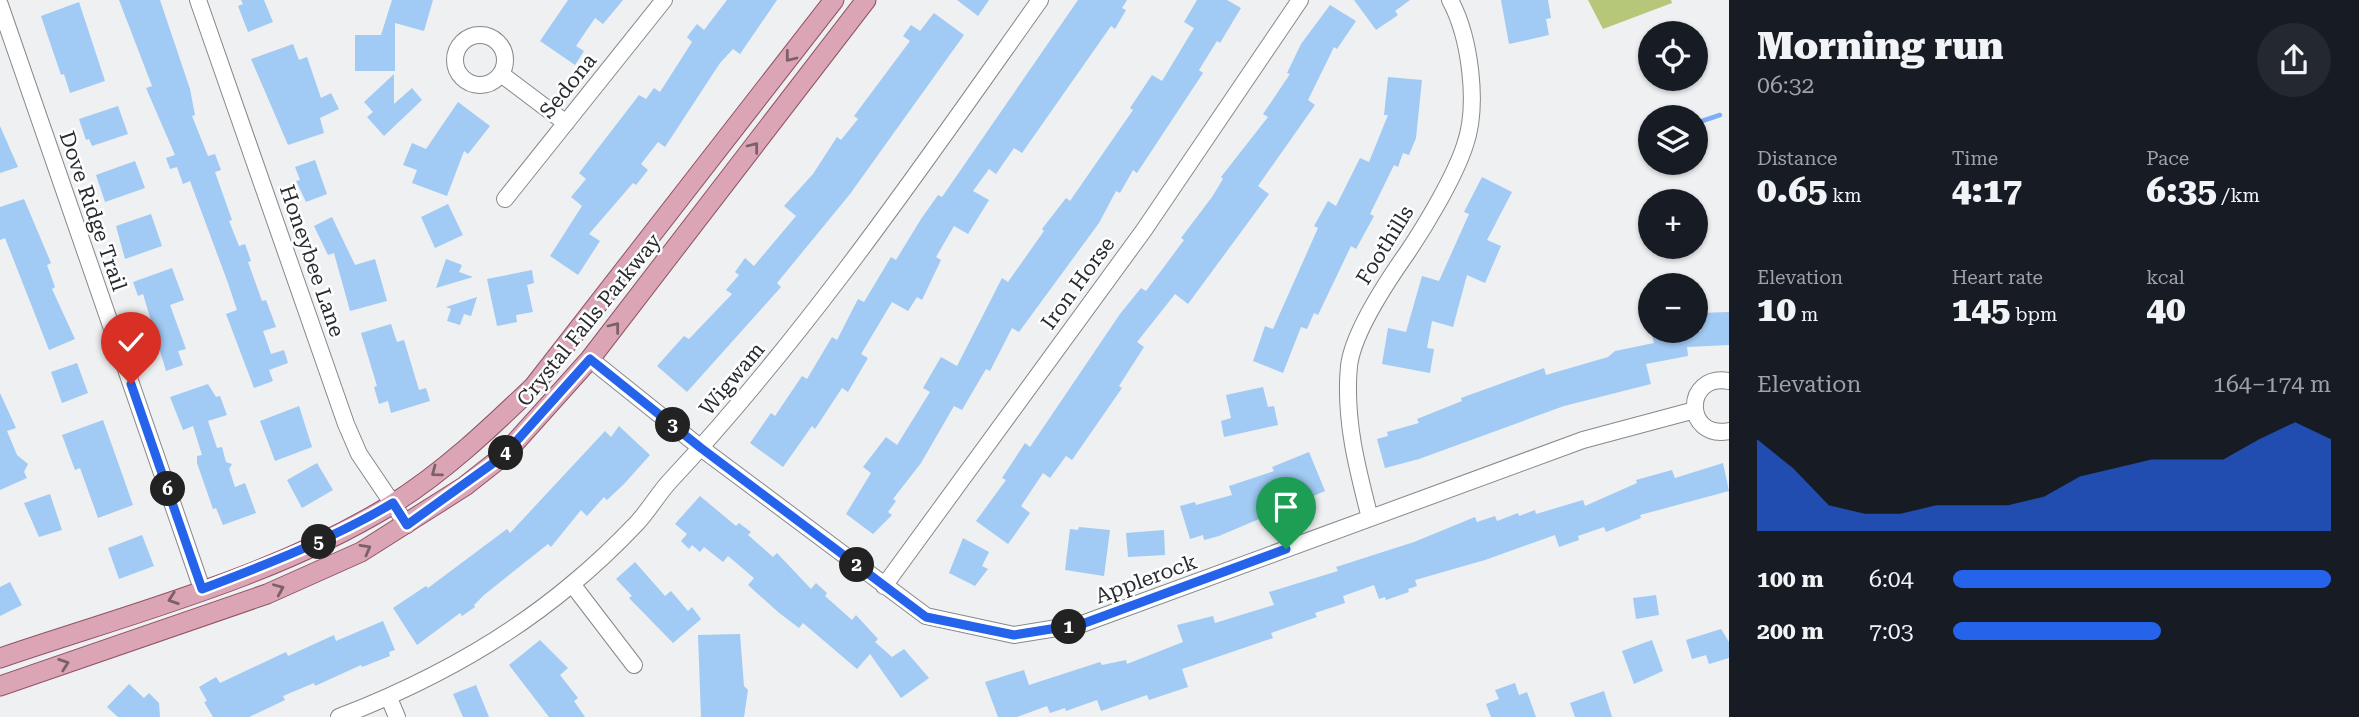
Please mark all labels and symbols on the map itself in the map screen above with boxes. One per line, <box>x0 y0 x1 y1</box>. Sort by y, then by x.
street label: Sedona <box>535 48 602 123</box>
one-way arrow <box>785 49 798 62</box>
street label: Dove Ridge Trail <box>54 128 132 294</box>
one-way arrow <box>745 142 758 155</box>
street label: Honeybee Lane <box>275 182 349 340</box>
street label: Foothills <box>1351 201 1419 289</box>
street label: Crystal Falls Parkway <box>512 228 666 411</box>
street label: Iron Horse <box>1036 232 1120 334</box>
pin <box>101 312 161 384</box>
one-way arrow <box>606 323 619 335</box>
street label: Wigwam <box>695 338 769 420</box>
pin: 3 <box>656 408 690 442</box>
pin: 4 <box>489 435 524 470</box>
one-way arrow <box>431 464 444 477</box>
pin: 6 <box>150 472 186 506</box>
pin <box>1256 477 1316 549</box>
pin: 5 <box>302 524 336 560</box>
one-way arrow <box>359 544 372 557</box>
pin: 2 <box>840 548 874 582</box>
street label: Applerock <box>1092 550 1200 608</box>
one-way arrow <box>272 583 285 597</box>
one-way arrow <box>167 591 180 605</box>
pin: 1 <box>1052 610 1086 644</box>
one-way arrow <box>58 658 70 672</box>

